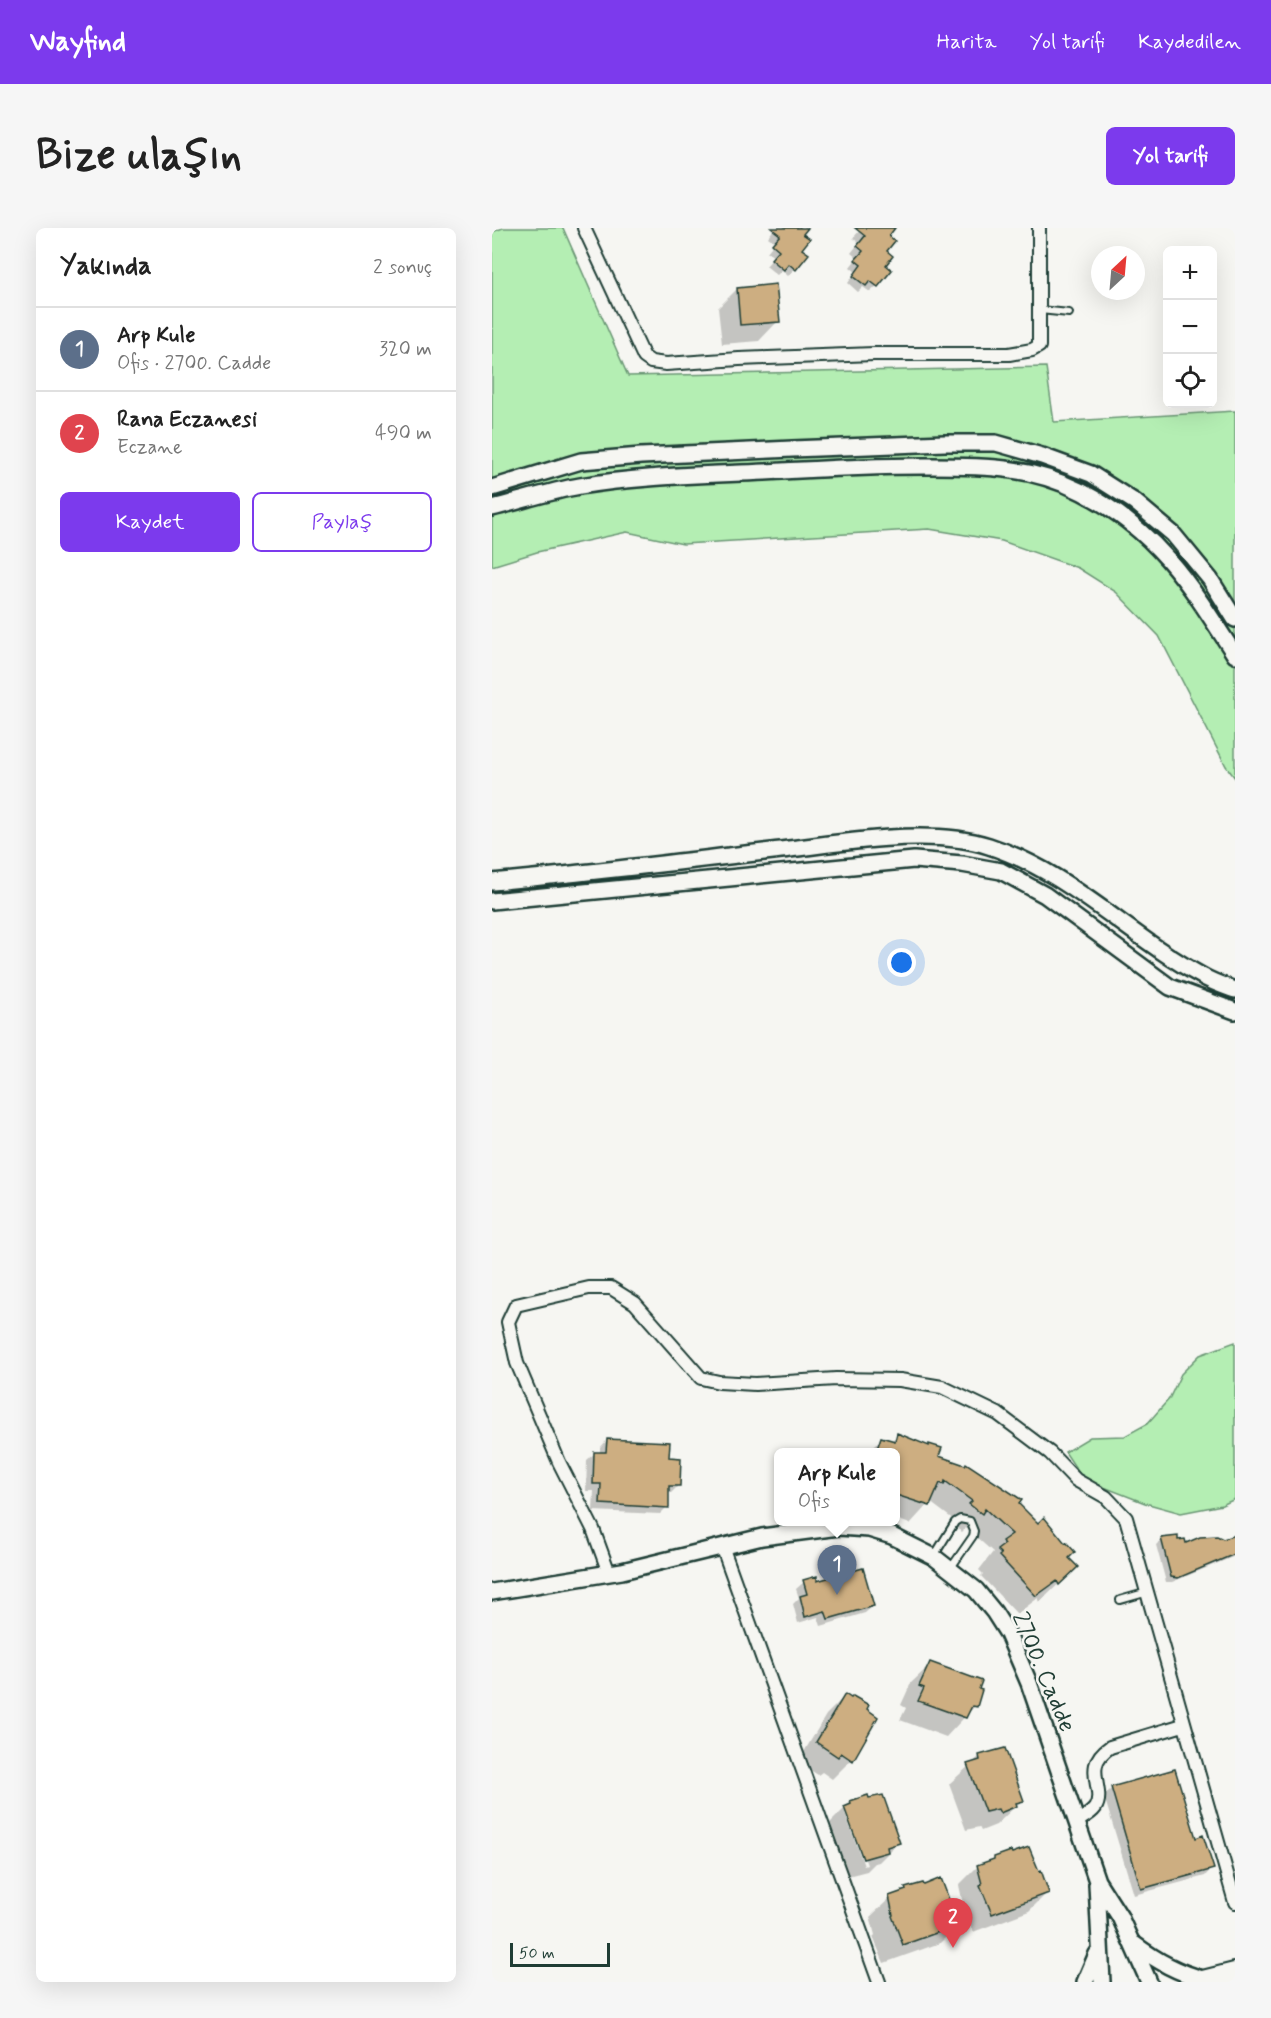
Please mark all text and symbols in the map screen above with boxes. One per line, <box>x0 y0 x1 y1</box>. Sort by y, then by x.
text: Wayfind <box>30 24 126 61</box>
text: Harita <box>936 28 997 56</box>
text: Yol tarifi <box>1030 28 1105 56</box>
text: Kaydedilen <box>1138 28 1241 56</box>
button: Yol tarifi <box>1106 127 1235 185</box>
text: Bize ulaşın <box>36 129 242 184</box>
north arrow <box>1091 246 1145 300</box>
map controls <box>1163 246 1217 408</box>
button: + <box>1163 246 1217 300</box>
text: Yakında <box>60 250 152 284</box>
text: 2 sonuç <box>373 254 432 281</box>
button: − <box>1163 300 1217 354</box>
text: Arp Kule <box>117 322 196 350</box>
text: 1 <box>75 336 84 363</box>
text: 320 m <box>379 336 432 363</box>
text: Ofis · 2700. Cadde <box>117 350 271 377</box>
button: locate <box>1163 354 1217 408</box>
text: Rana Eczanesi <box>117 406 257 434</box>
text: 2 <box>75 420 84 447</box>
text: 490 m <box>375 420 432 447</box>
text: Eczane <box>117 434 182 461</box>
button: Kaydet <box>60 492 240 552</box>
button: Paylaş <box>252 492 432 552</box>
your location <box>887 948 916 977</box>
popup <box>774 1448 900 1526</box>
text: Arp Kule <box>798 1460 876 1488</box>
text: Ofis <box>798 1488 830 1515</box>
pin: 1 <box>818 1546 856 1595</box>
street label: 2700. Cadde <box>1004 1607 1082 1737</box>
pin: 2 <box>934 1898 972 1948</box>
scale bar <box>510 1940 610 1968</box>
text: 50 m <box>519 1943 555 1964</box>

